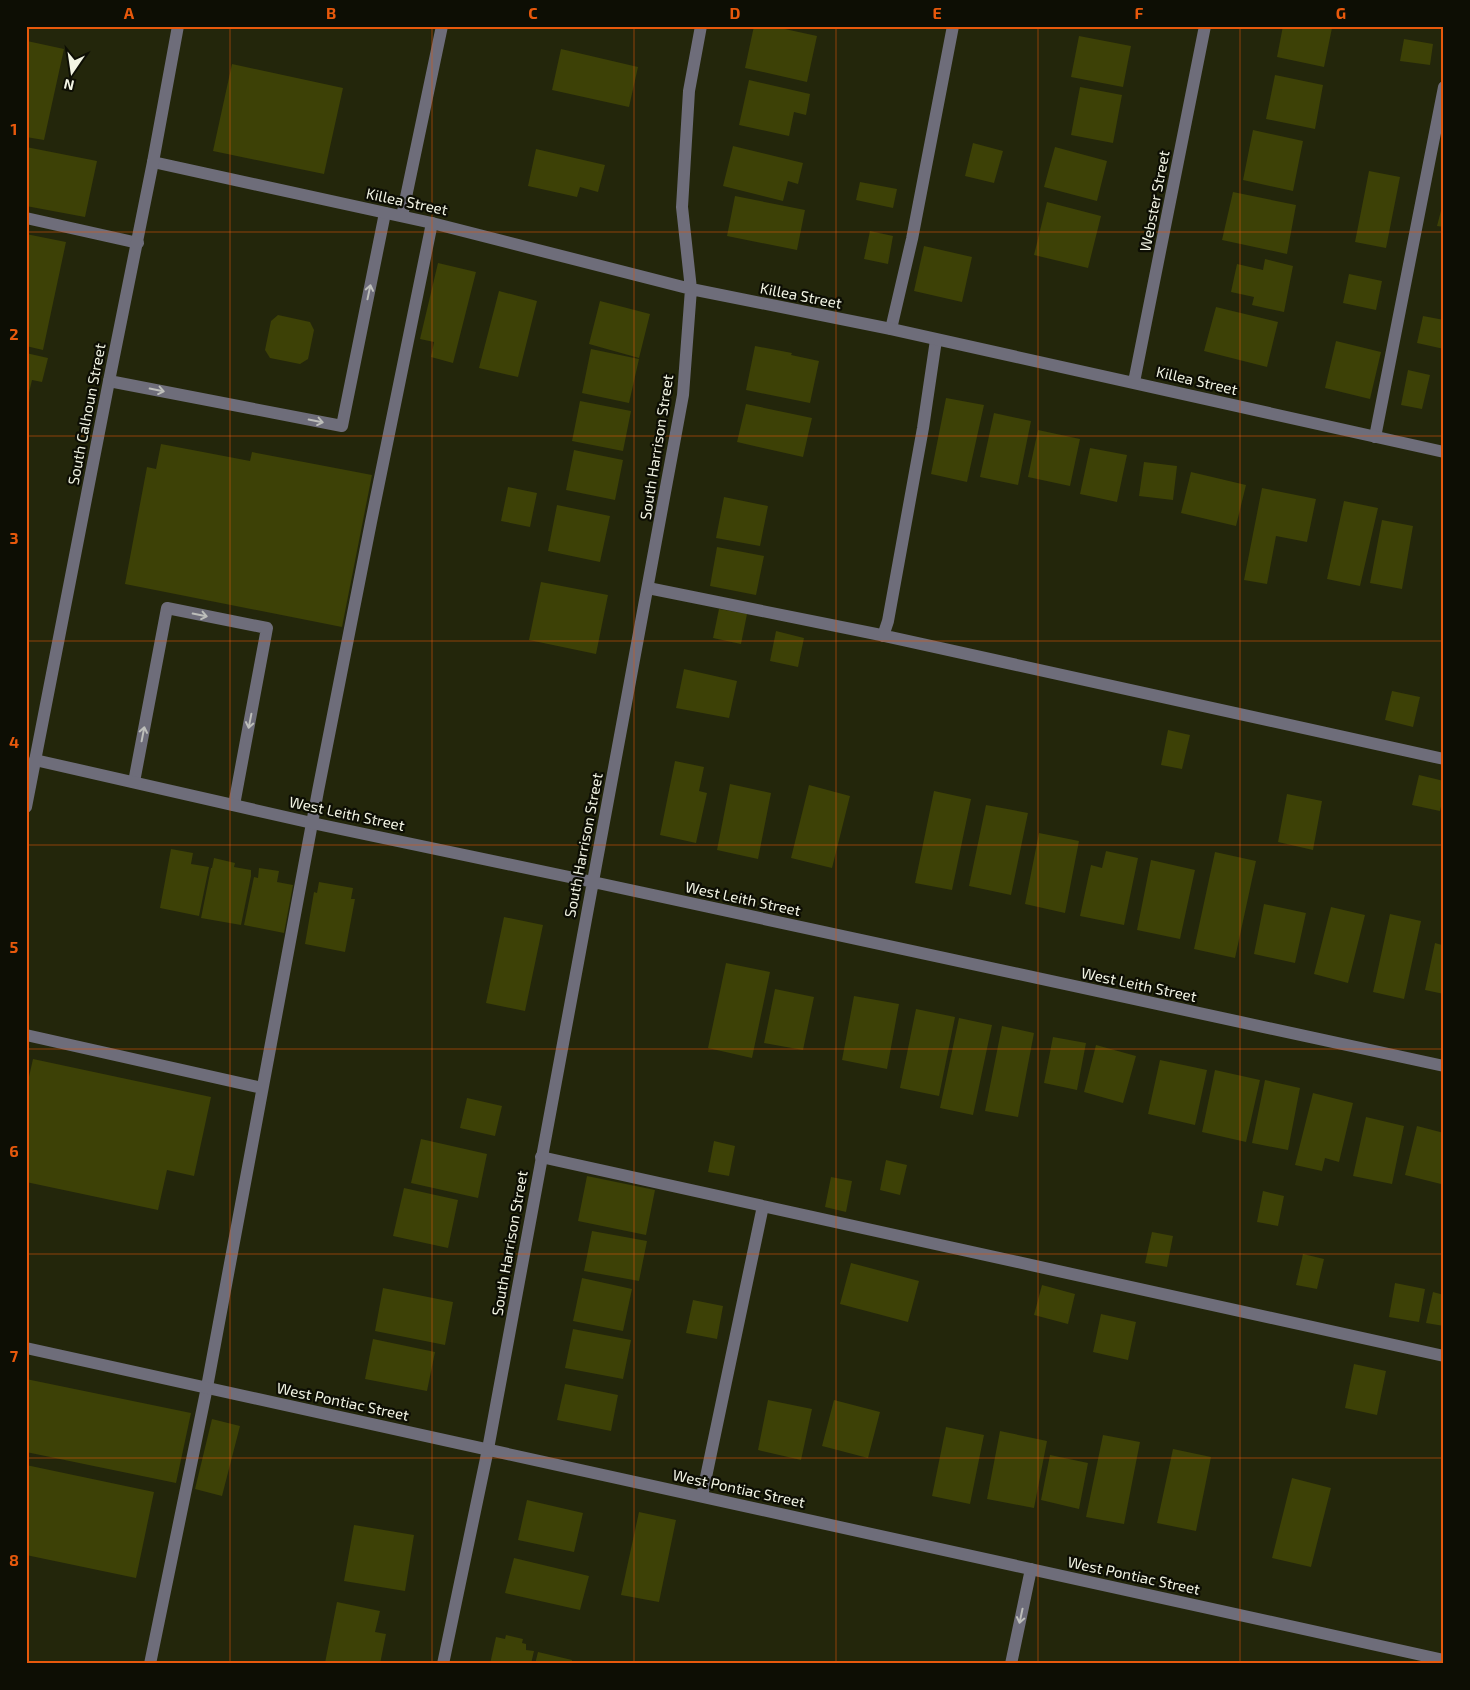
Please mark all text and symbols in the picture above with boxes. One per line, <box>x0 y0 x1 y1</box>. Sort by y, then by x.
text: A <box>124 3 135 22</box>
text: B <box>326 3 336 22</box>
text: C <box>528 3 538 22</box>
text: D <box>730 3 741 22</box>
text: E <box>932 3 942 22</box>
text: F <box>1135 3 1144 22</box>
text: G <box>1336 3 1346 22</box>
north arrow <box>48 48 98 98</box>
text: N <box>62 76 76 95</box>
text: 1 <box>11 119 17 138</box>
street label: Webster Street <box>1135 149 1173 253</box>
street label: Killea Street <box>365 184 450 218</box>
street label: Killea Street <box>759 278 844 312</box>
one-way arrow <box>365 284 375 300</box>
text: 2 <box>9 324 19 343</box>
street label: South Calhoun Street <box>63 341 109 486</box>
street label: Killea Street <box>1155 362 1240 398</box>
street label: South Harrison Street <box>636 373 676 521</box>
one-way arrow <box>148 386 164 396</box>
one-way arrow <box>308 417 324 426</box>
text: 3 <box>9 528 19 547</box>
one-way arrow <box>192 610 208 620</box>
one-way arrow <box>245 712 254 728</box>
one-way arrow <box>139 727 149 743</box>
text: 4 <box>9 732 19 751</box>
street label: South Harrison Street <box>560 771 606 919</box>
street label: West Leith Street <box>288 792 407 834</box>
street label: West Leith Street <box>684 877 803 919</box>
text: 5 <box>10 937 19 956</box>
street label: West Leith Street <box>1080 963 1199 1005</box>
text: 6 <box>9 1141 19 1160</box>
street label: South Harrison Street <box>487 1169 531 1317</box>
text: 7 <box>10 1346 19 1365</box>
street label: West Pontiac Street <box>275 1378 411 1424</box>
street label: West Pontiac Street <box>671 1465 807 1511</box>
text: 8 <box>9 1550 19 1569</box>
street label: West Pontiac Street <box>1066 1552 1202 1598</box>
one-way arrow <box>1016 1608 1025 1624</box>

